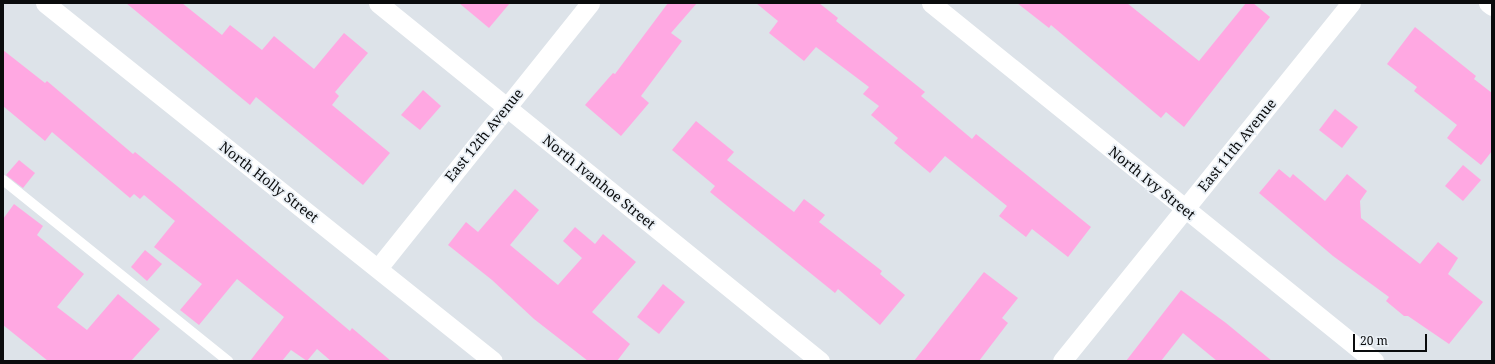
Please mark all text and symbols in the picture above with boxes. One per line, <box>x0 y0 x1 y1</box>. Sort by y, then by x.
street label: East 12th Avenue <box>441 85 527 185</box>
street label: East 11th Avenue <box>1194 95 1280 195</box>
street label: North Ivanhoe Street <box>539 131 659 233</box>
street label: North Holly Street <box>216 138 322 226</box>
street label: North Ivy Street <box>1105 143 1199 223</box>
scale bar <box>1355 326 1429 352</box>
text: 20 m <box>1360 332 1388 349</box>

